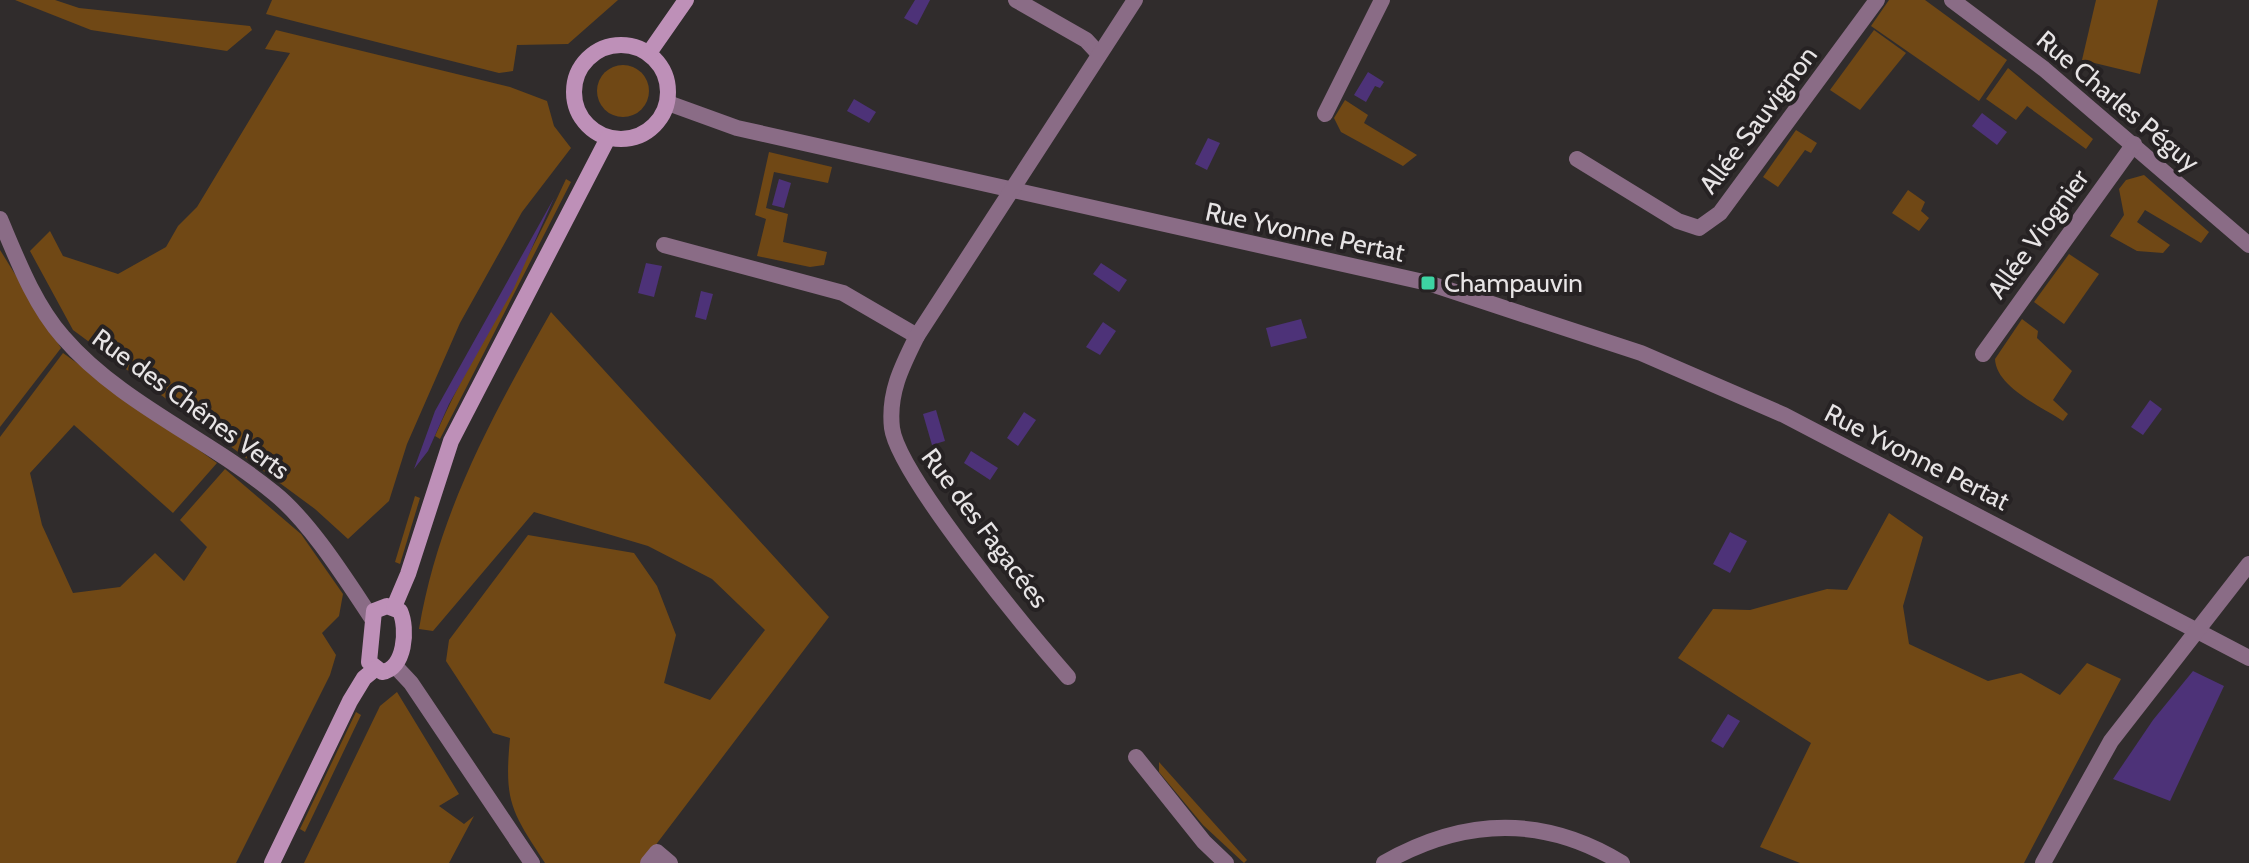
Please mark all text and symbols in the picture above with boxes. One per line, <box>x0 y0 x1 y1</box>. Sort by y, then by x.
street label: Rue Charles Péguy <box>2030 24 2206 178</box>
street label: Allée Sauvignon <box>1692 40 1824 200</box>
street label: Allée Viognier <box>1980 163 2096 305</box>
street label: Rue Yvonne Pertat <box>1203 195 1408 269</box>
place label: Champauvin <box>1444 267 1583 299</box>
marker: Champauvin <box>1419 274 1437 292</box>
street label: Rue des Chênes Verts <box>86 322 296 486</box>
street label: Rue Yvonne Pertat <box>1819 397 2015 517</box>
street label: Rue des Fagacées <box>915 442 1056 614</box>

